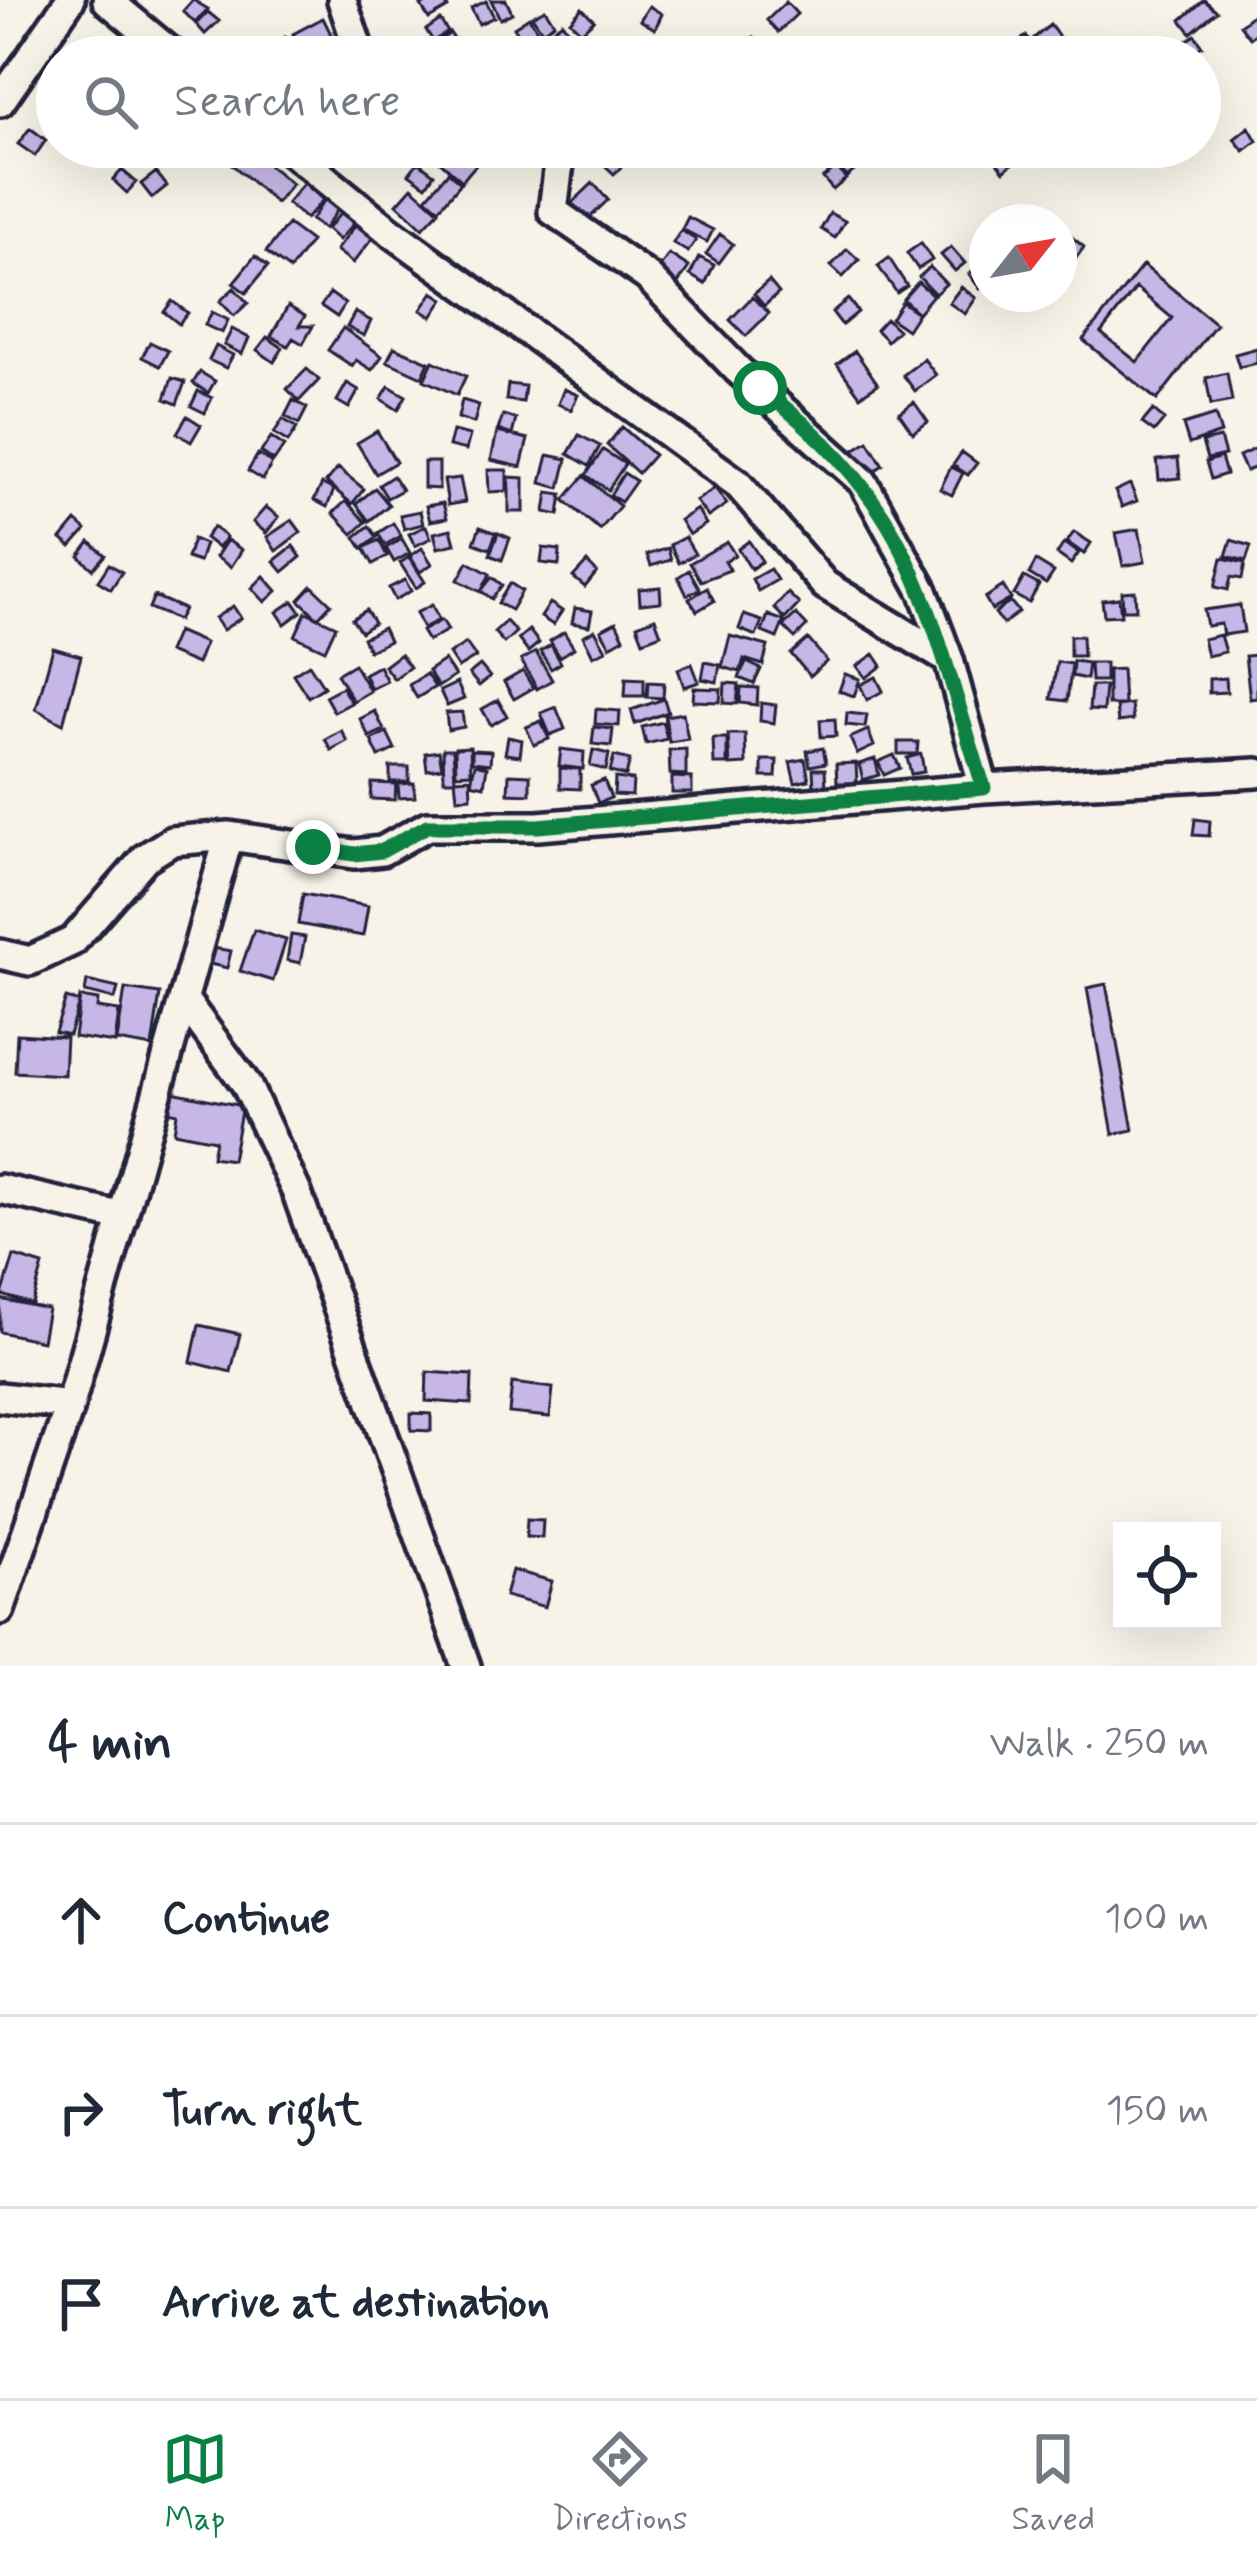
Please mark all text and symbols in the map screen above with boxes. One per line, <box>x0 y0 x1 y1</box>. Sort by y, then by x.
search box <box>36 36 1221 168</box>
icon: search <box>78 69 144 135</box>
text: Search here <box>174 73 401 132</box>
north arrow <box>969 204 1077 312</box>
route start <box>733 361 787 415</box>
route end <box>286 820 340 874</box>
map controls <box>1113 1522 1221 1630</box>
button: locate <box>1113 1522 1221 1630</box>
text: 4 min <box>48 1711 172 1777</box>
text: Walk · 250 m <box>990 1719 1209 1770</box>
icon: ahead <box>48 1887 114 1953</box>
text: Continue <box>162 1890 330 1949</box>
text: 100 m <box>1104 1894 1209 1945</box>
icon: right <box>48 2079 114 2145</box>
text: Turn right <box>162 2082 362 2141</box>
text: 150 m <box>1106 2086 1209 2137</box>
icon: arrive <box>48 2271 114 2337</box>
text: Arrive at destination <box>162 2274 550 2333</box>
tab: Map <box>162 2426 228 2542</box>
tab: Directions <box>552 2426 688 2542</box>
tab: Saved <box>1012 2426 1095 2542</box>

